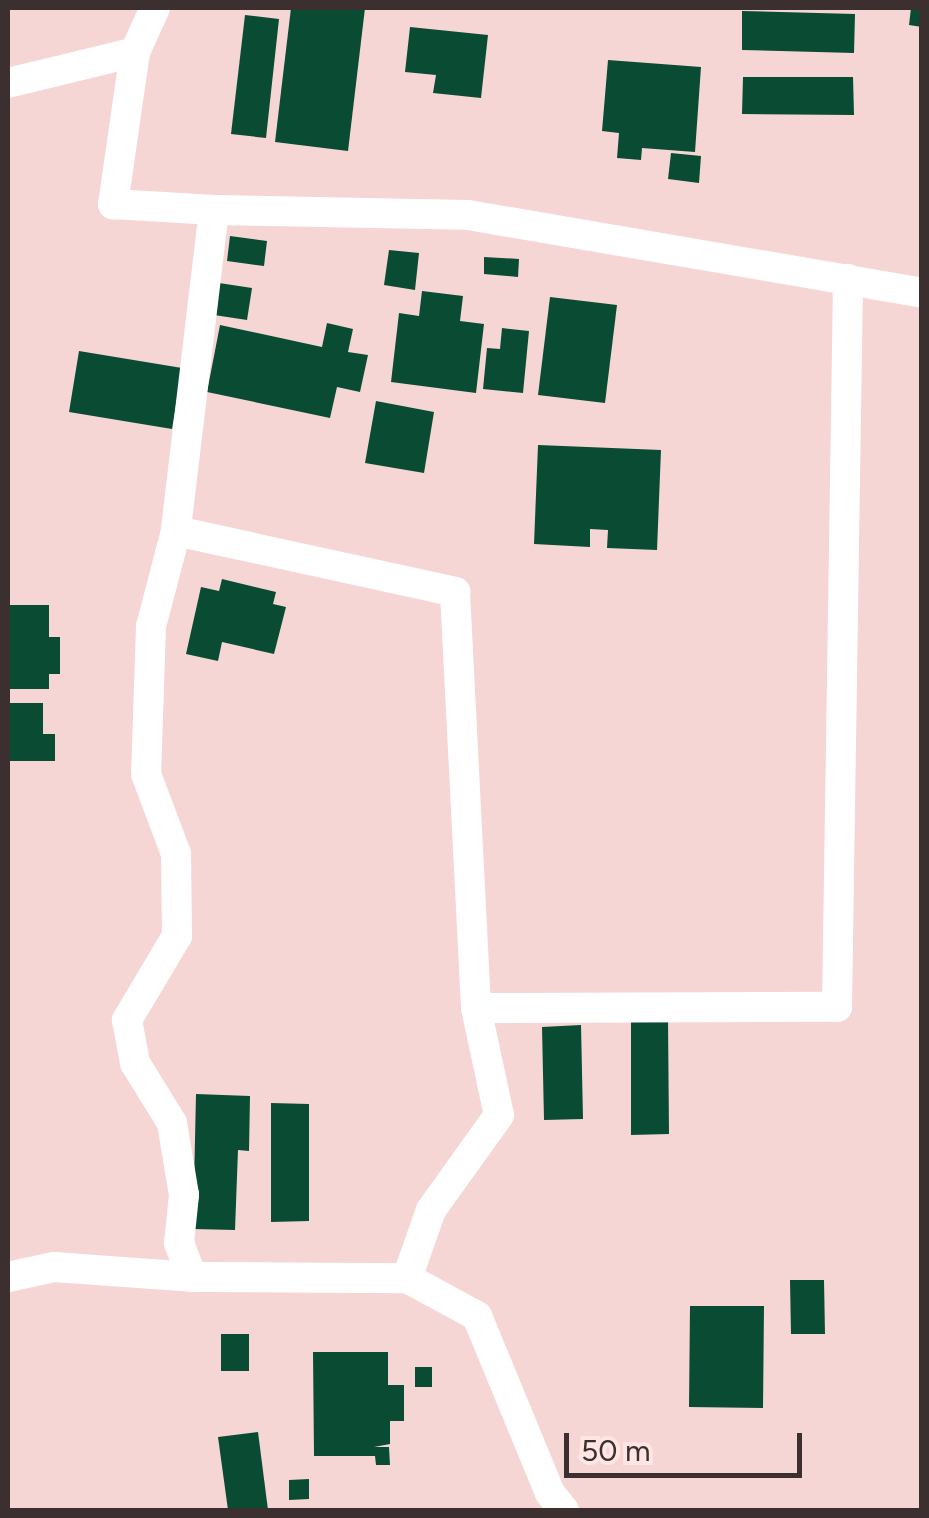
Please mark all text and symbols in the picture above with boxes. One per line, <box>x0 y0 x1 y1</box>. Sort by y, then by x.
scale bar <box>569 1413 806 1475</box>
text: 50 m <box>581 1432 650 1469</box>

